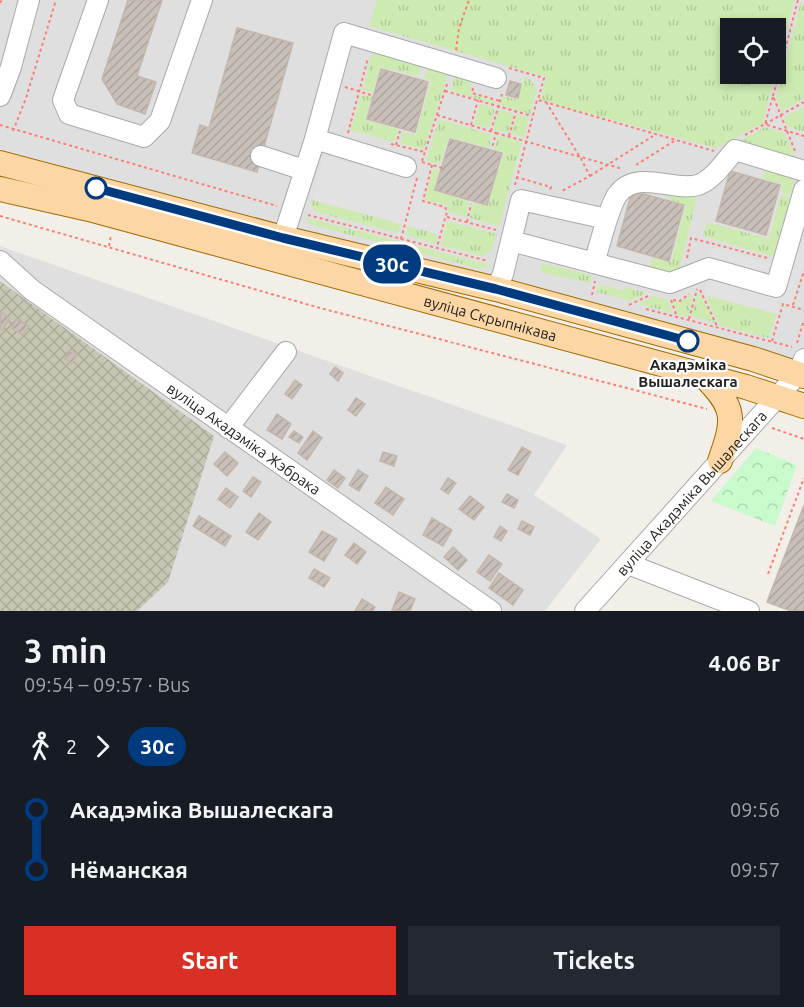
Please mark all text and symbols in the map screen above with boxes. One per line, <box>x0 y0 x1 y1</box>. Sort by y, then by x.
map controls <box>720 18 786 84</box>
button: locate <box>720 18 786 84</box>
unlabelled marker <box>85 177 107 199</box>
line badge: 30с <box>358 244 426 284</box>
text: 30с <box>375 252 409 276</box>
street label: вуліца Скрыпнікава <box>422 292 559 344</box>
marker: Акадэміка Вышалескага <box>677 330 699 352</box>
place label: Акадэміка Вышалескага <box>638 356 738 390</box>
street label: вуліца Акадэміка Жэбрака <box>164 379 324 498</box>
street label: вуліца Акадэміка Вышалескага <box>613 407 770 579</box>
text: 3 min <box>24 632 107 669</box>
text: 4.06 Br <box>709 650 780 675</box>
text: 09:54 – 09:57 · Bus <box>24 673 190 696</box>
icon: walk <box>24 730 57 763</box>
icon: forward <box>86 730 119 763</box>
text: 30с <box>140 734 174 758</box>
text: 2 <box>66 735 77 758</box>
text: Акадэміка Вышалескага <box>70 797 334 822</box>
text: 09:56 <box>730 798 780 821</box>
text: Нёманская <box>70 857 188 882</box>
text: 09:57 <box>730 858 780 881</box>
button: Start <box>24 926 396 995</box>
button: Tickets <box>408 926 780 995</box>

